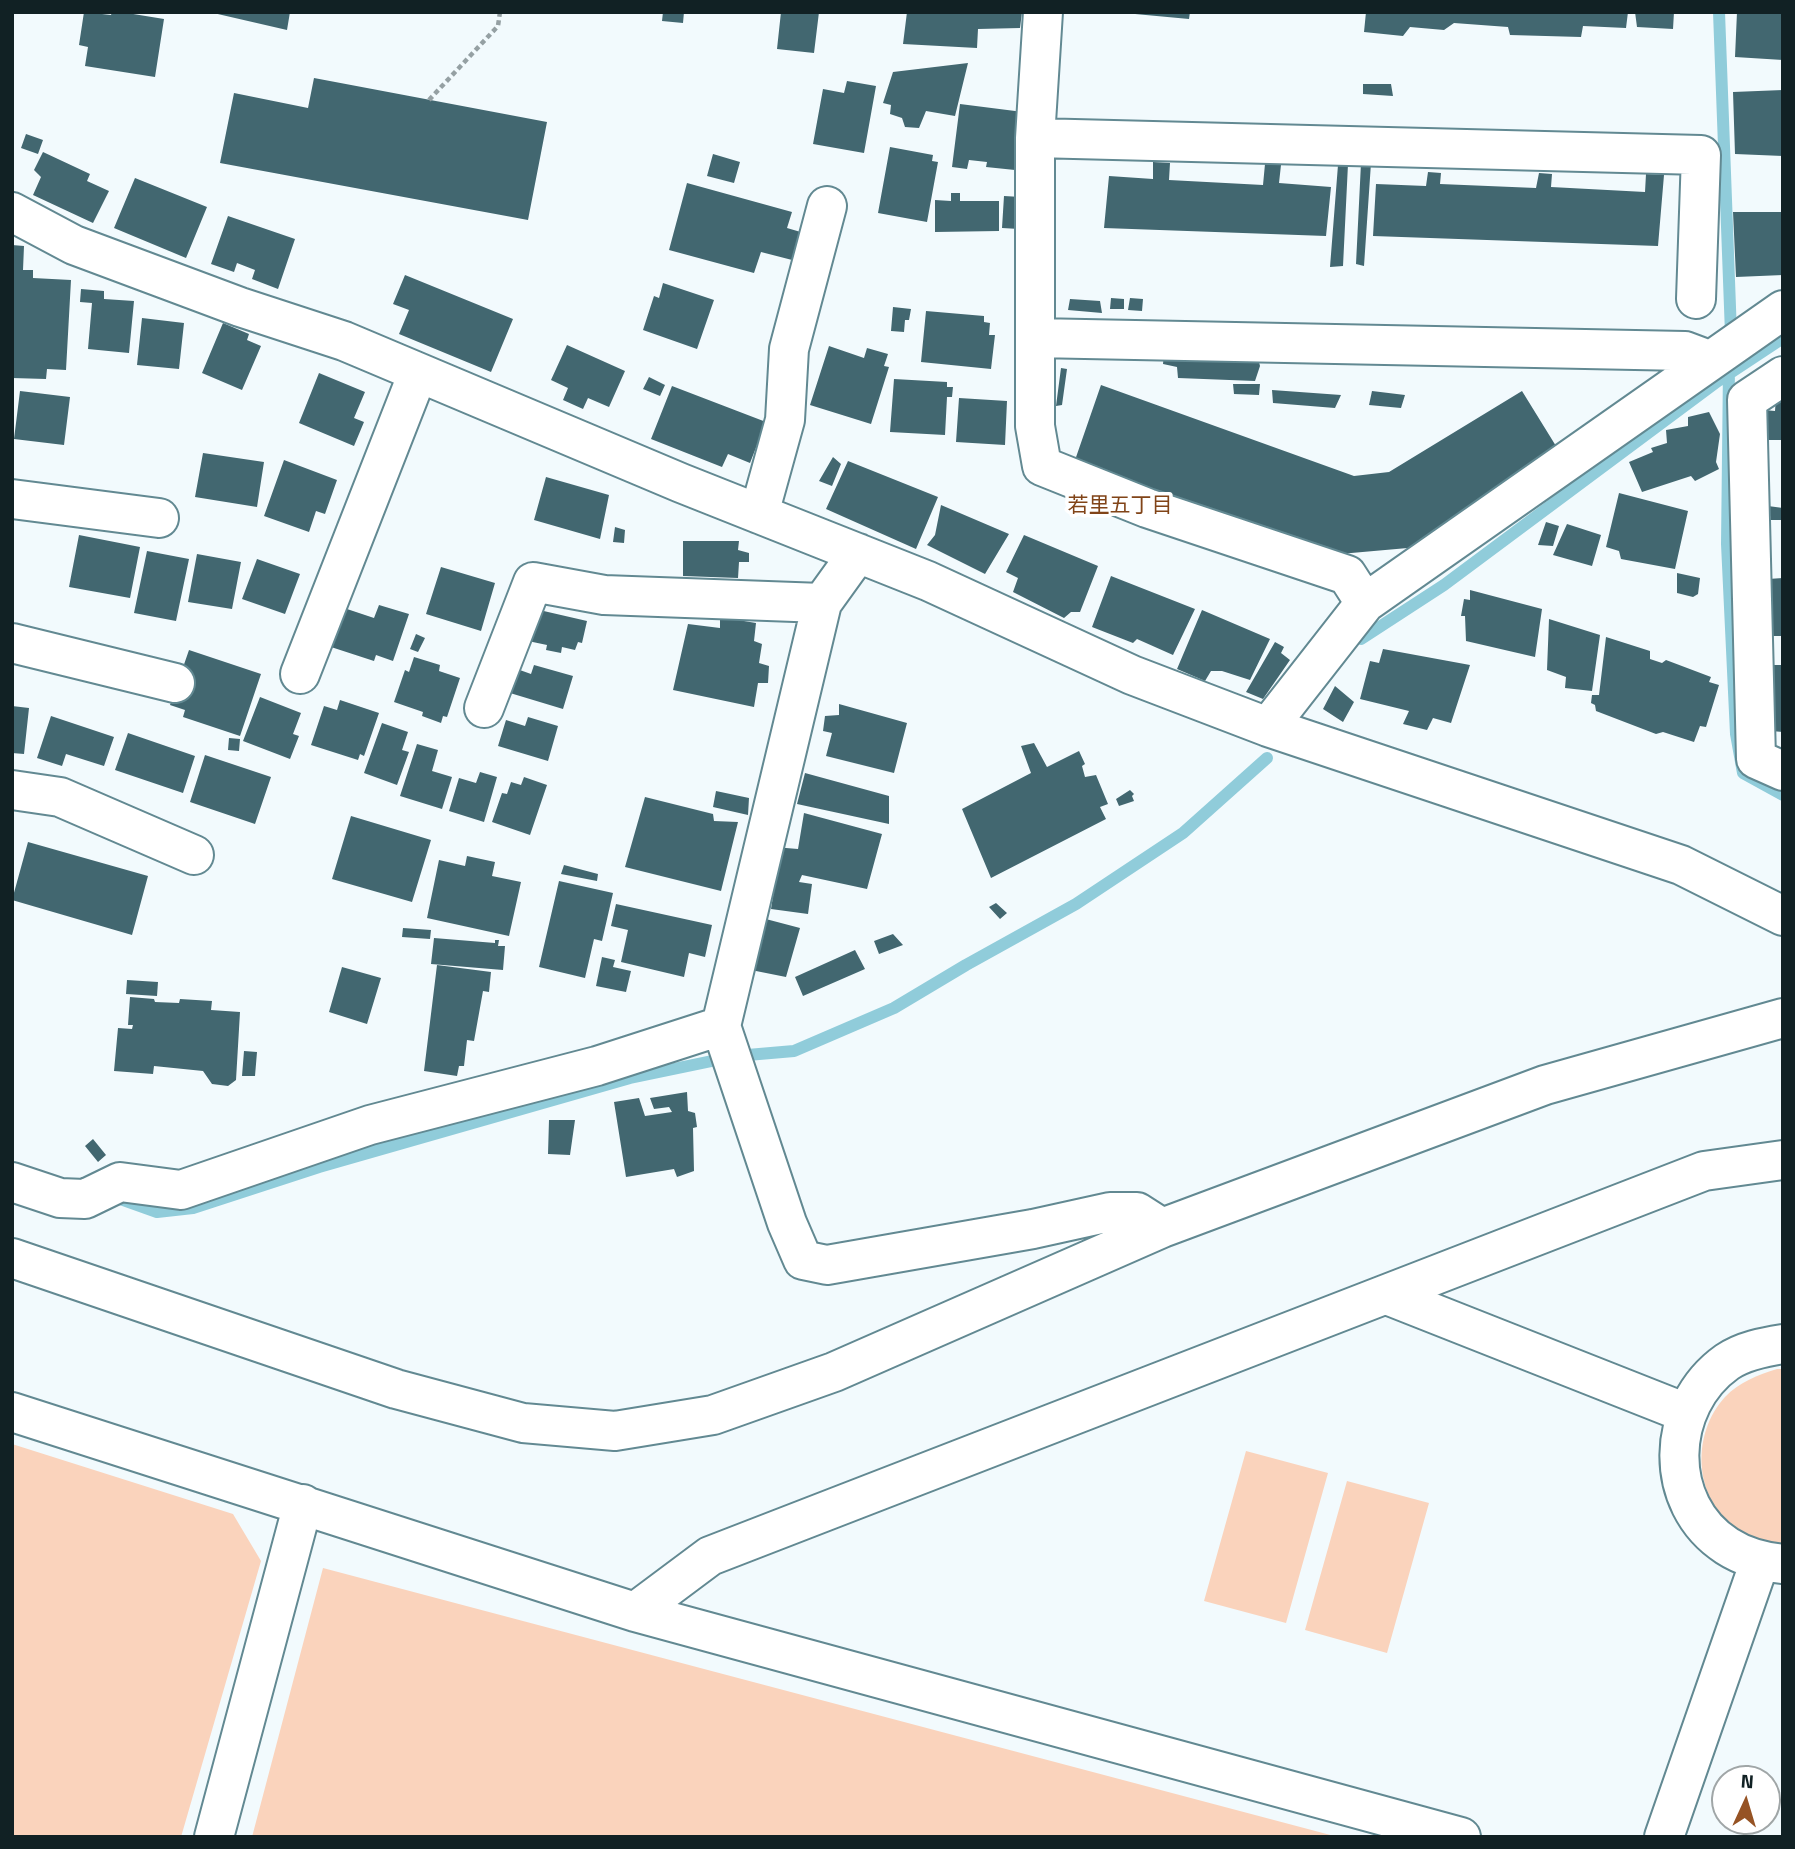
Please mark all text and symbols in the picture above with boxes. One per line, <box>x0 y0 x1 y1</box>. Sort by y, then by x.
district label: 若里五丁目 <box>1068 494 1172 520</box>
north arrow <box>1711 1765 1781 1835</box>
text: N <box>1740 1766 1755 1795</box>

